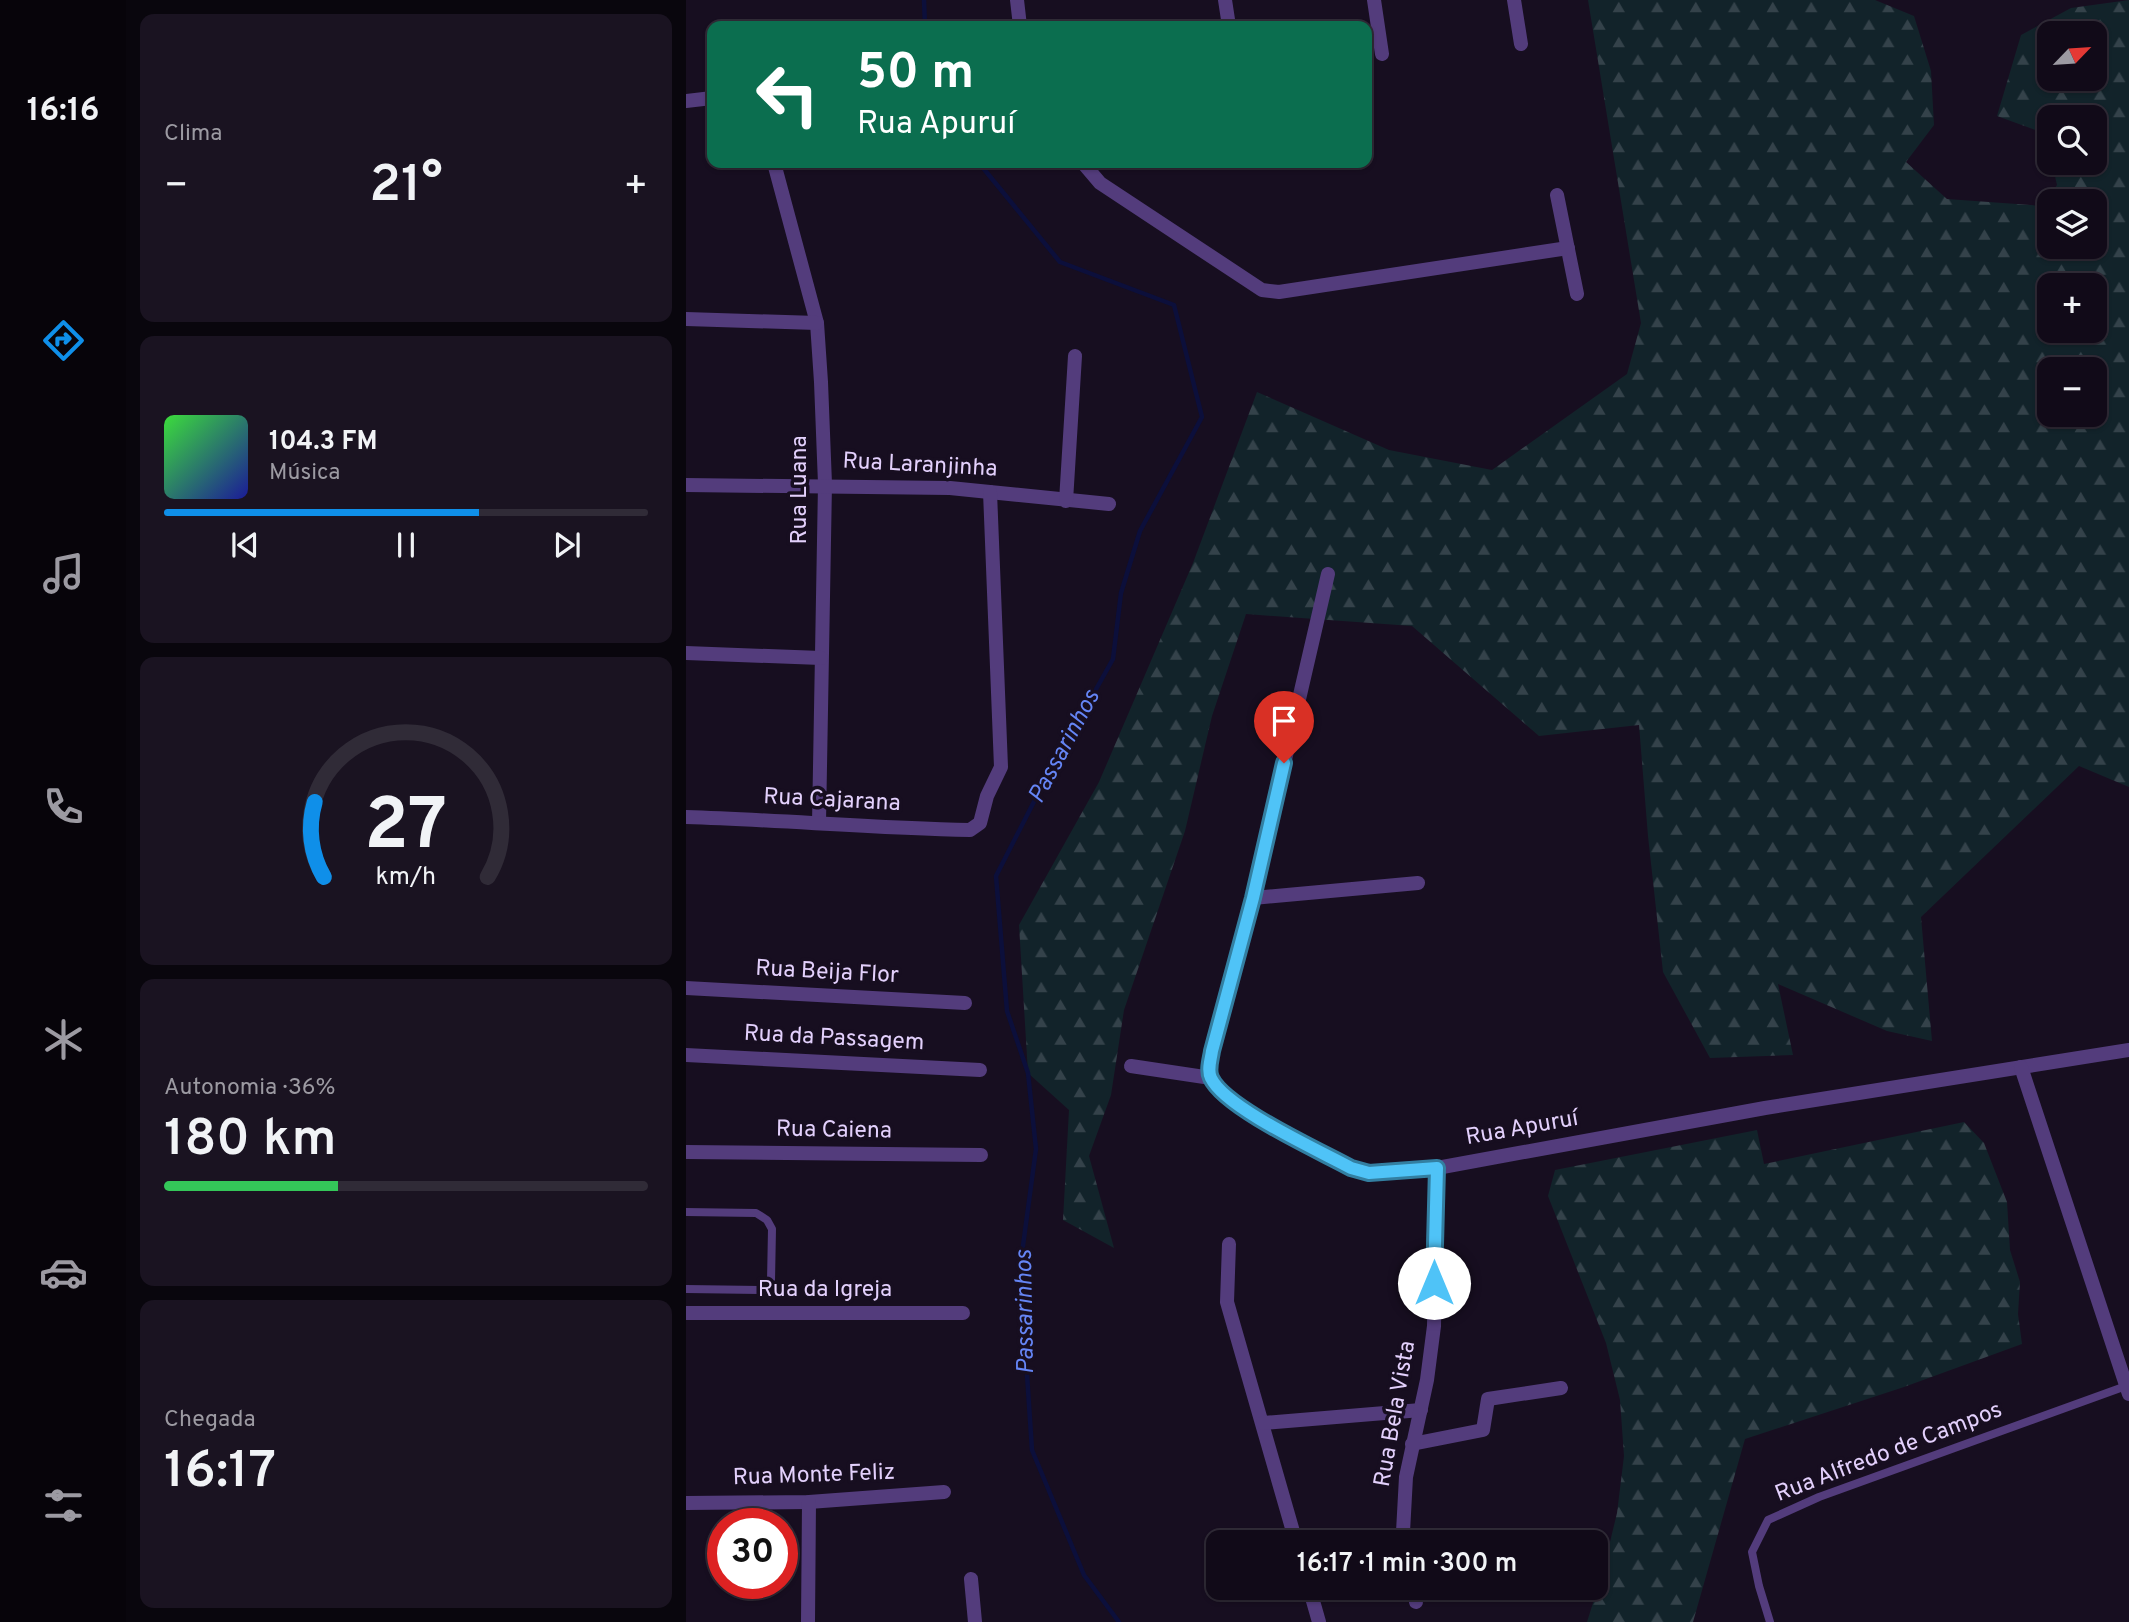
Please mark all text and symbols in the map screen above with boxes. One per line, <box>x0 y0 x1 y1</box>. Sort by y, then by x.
north arrow <box>2037 21 2107 91</box>
map controls <box>2037 21 2107 427</box>
text: 50 m <box>857 44 974 106</box>
icon: left <box>742 49 833 140</box>
text: 16:16 <box>27 92 99 132</box>
text: Rua Apuruí <box>857 105 1015 145</box>
button: search <box>2037 105 2107 175</box>
text: Clima <box>164 120 222 149</box>
text: 21° <box>369 154 443 220</box>
text: − <box>164 163 189 212</box>
text: + <box>623 163 648 212</box>
button: layers <box>2037 189 2107 259</box>
button: + <box>2037 273 2107 343</box>
icon: directions <box>39 316 88 365</box>
button: − <box>2037 357 2107 427</box>
text: 104.3 FM <box>269 426 378 459</box>
street label: Rua Luana <box>786 435 815 545</box>
street label: Rua Laranjinha <box>842 447 998 485</box>
text: Música <box>269 459 340 488</box>
icon: previous <box>226 526 264 564</box>
icon: pause <box>387 526 425 564</box>
icon: next <box>548 526 586 564</box>
icon: music <box>39 549 88 598</box>
water label: Passarinhos <box>1023 684 1108 809</box>
pin <box>1254 691 1314 763</box>
icon: arrive <box>1265 702 1303 740</box>
icon: phone <box>39 782 88 831</box>
text: 27 <box>365 783 447 875</box>
street label: Rua Cajarana <box>763 783 901 819</box>
text: km/h <box>376 862 436 894</box>
street label: Rua Beija Flor <box>754 955 900 991</box>
icon: climate <box>39 1015 88 1064</box>
street label: Rua da Passagem <box>743 1020 925 1058</box>
text: Autonomia · 36% <box>164 1074 335 1103</box>
street label: Rua Apuruí <box>1463 1104 1583 1153</box>
text: 180 km <box>164 1108 337 1174</box>
street label: Rua Caiena <box>776 1115 892 1147</box>
position arrow <box>1397 1246 1471 1320</box>
icon: car <box>39 1248 88 1297</box>
water label: Passarinhos <box>1010 1248 1042 1375</box>
street label: Rua da Igreja <box>758 1276 892 1305</box>
street label: Rua Bela Vista <box>1369 1339 1423 1489</box>
street label: Rua Alfredo de Campos <box>1771 1396 2007 1510</box>
text: Chegada <box>164 1406 256 1435</box>
text: 16:17 <box>164 1440 276 1506</box>
street label: Rua Monte Feliz <box>732 1459 896 1493</box>
icon: filters <box>39 1481 88 1530</box>
speed limit sign: 30 <box>707 1508 798 1599</box>
text: 16:17 · 1 min · 300 m <box>1297 1548 1517 1581</box>

